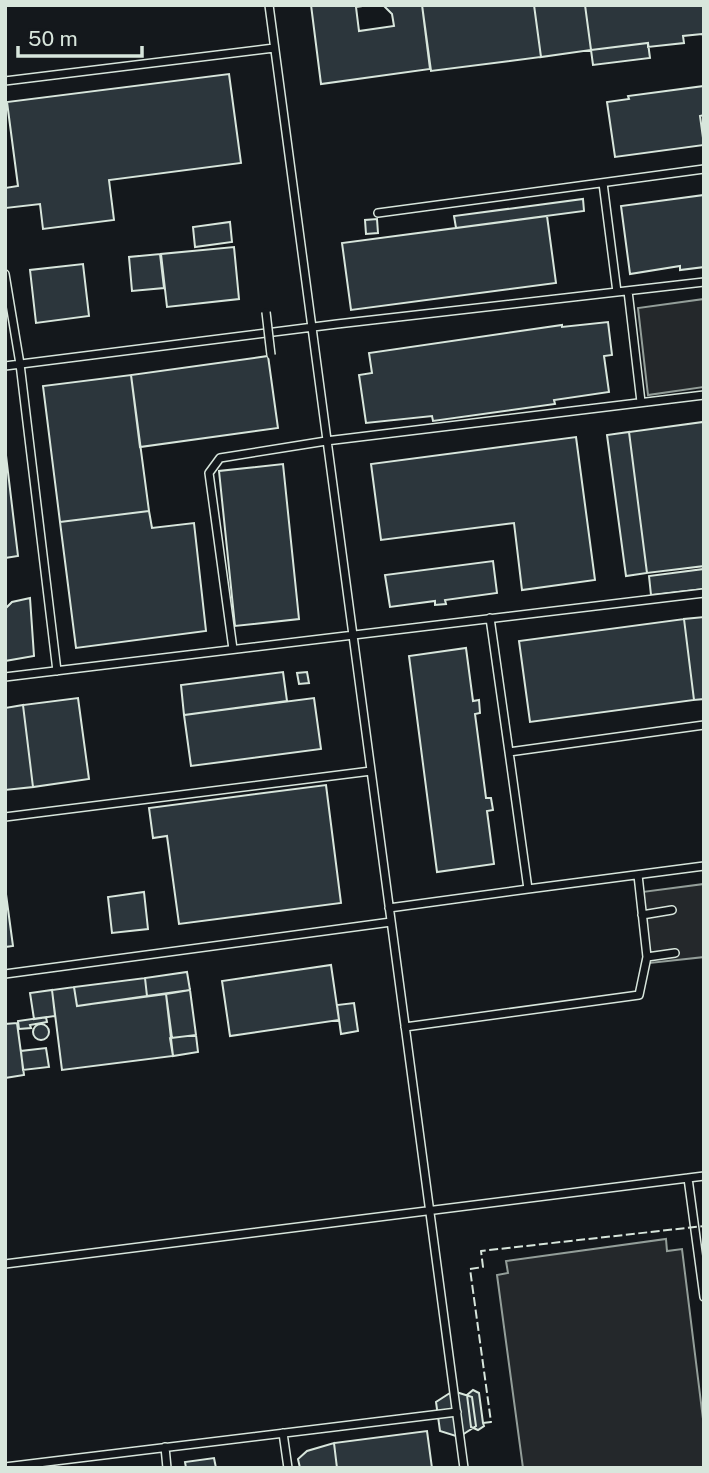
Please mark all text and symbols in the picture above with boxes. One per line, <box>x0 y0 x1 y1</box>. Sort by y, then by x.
scale bar <box>18 14 142 58</box>
text: 50 m <box>28 26 78 51</box>

